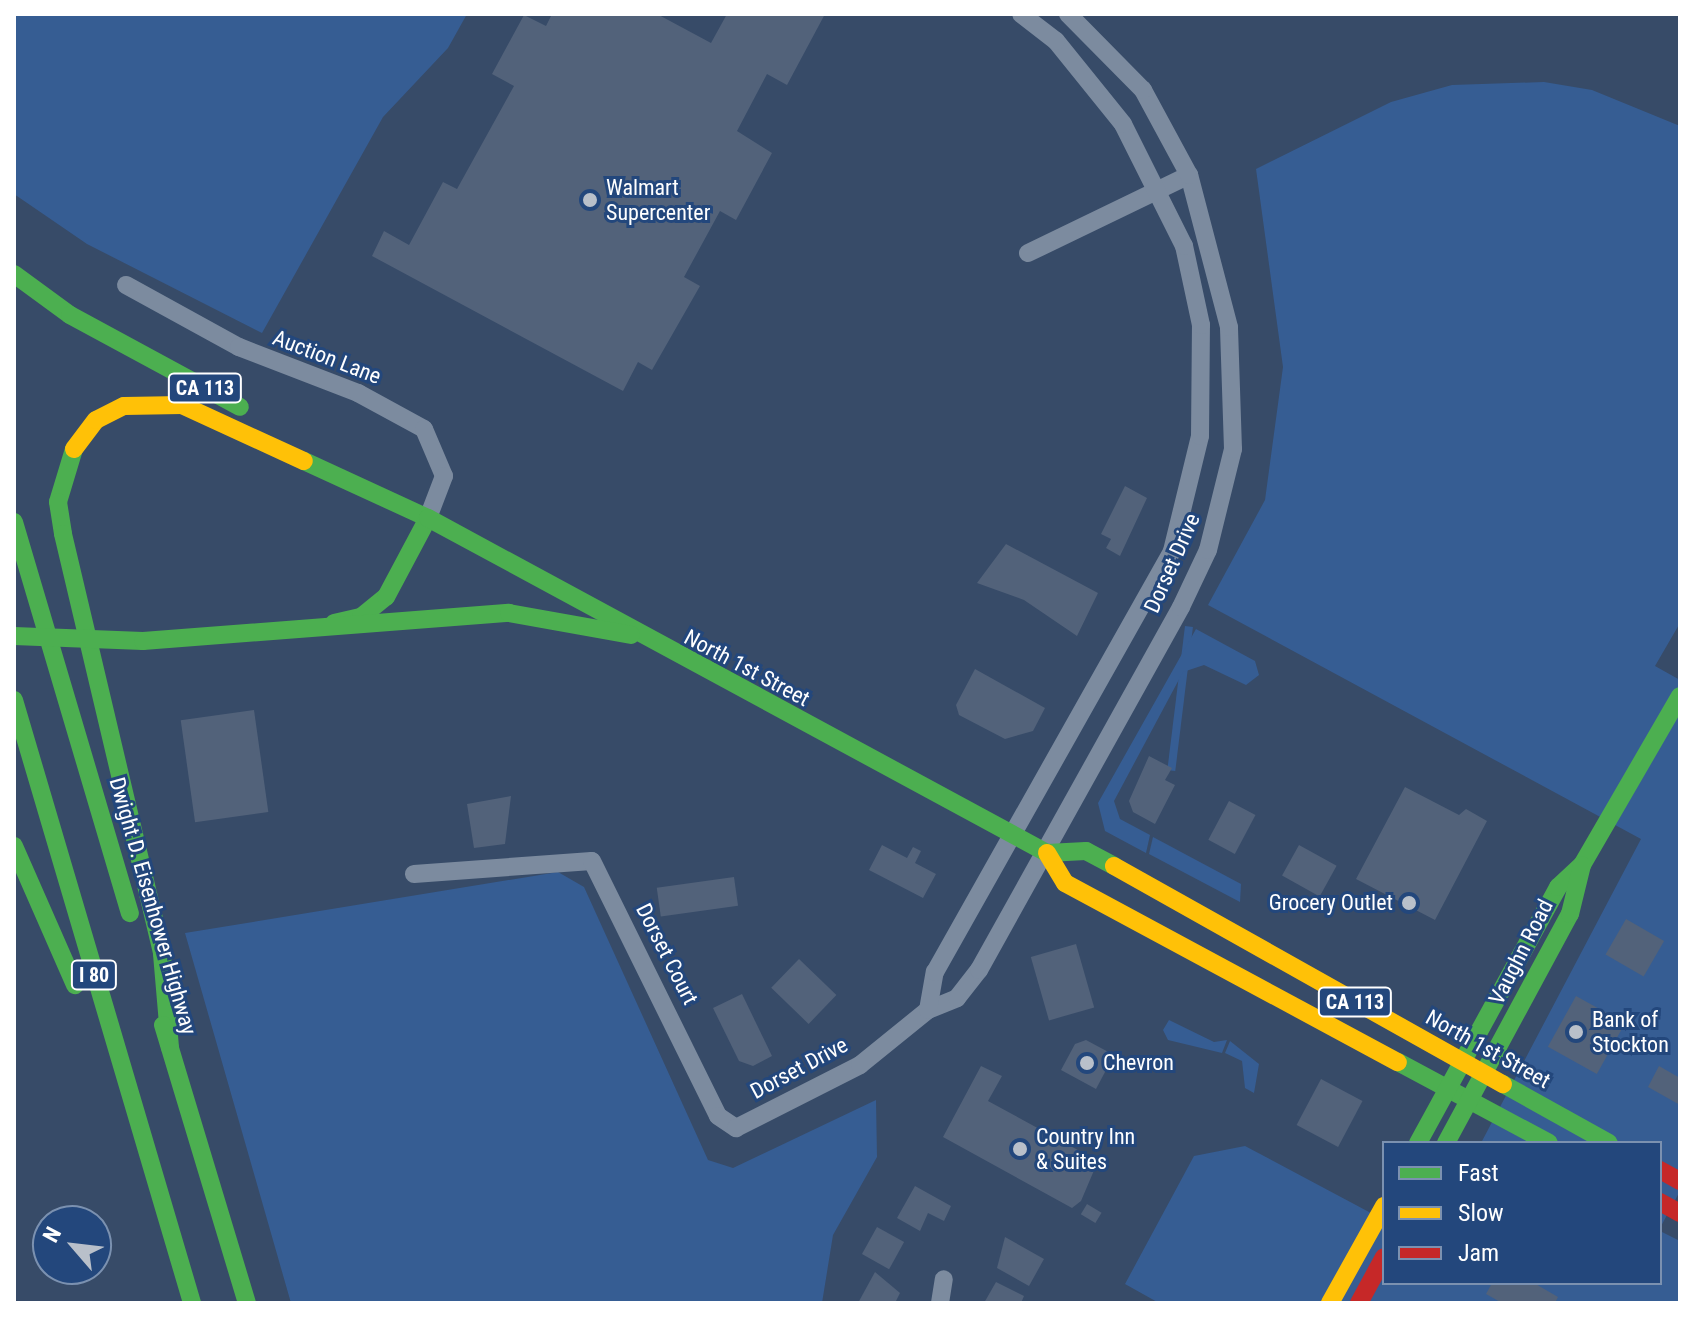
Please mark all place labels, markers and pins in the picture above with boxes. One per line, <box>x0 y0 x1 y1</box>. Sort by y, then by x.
place label: Walmart Supercenter <box>606 174 710 226</box>
marker: Walmart Supercenter <box>581 191 599 209</box>
place label: Grocery Outlet <box>1269 890 1393 916</box>
marker: Grocery Outlet <box>1400 894 1418 912</box>
place label: Bank of Stockton <box>1592 1006 1669 1058</box>
marker: Bank of Stockton <box>1567 1023 1585 1041</box>
place label: Chevron <box>1103 1050 1174 1076</box>
marker: Chevron <box>1078 1054 1096 1072</box>
place label: Country Inn & Suites <box>1036 1123 1135 1174</box>
marker: Country Inn & Suites <box>1011 1140 1029 1158</box>

